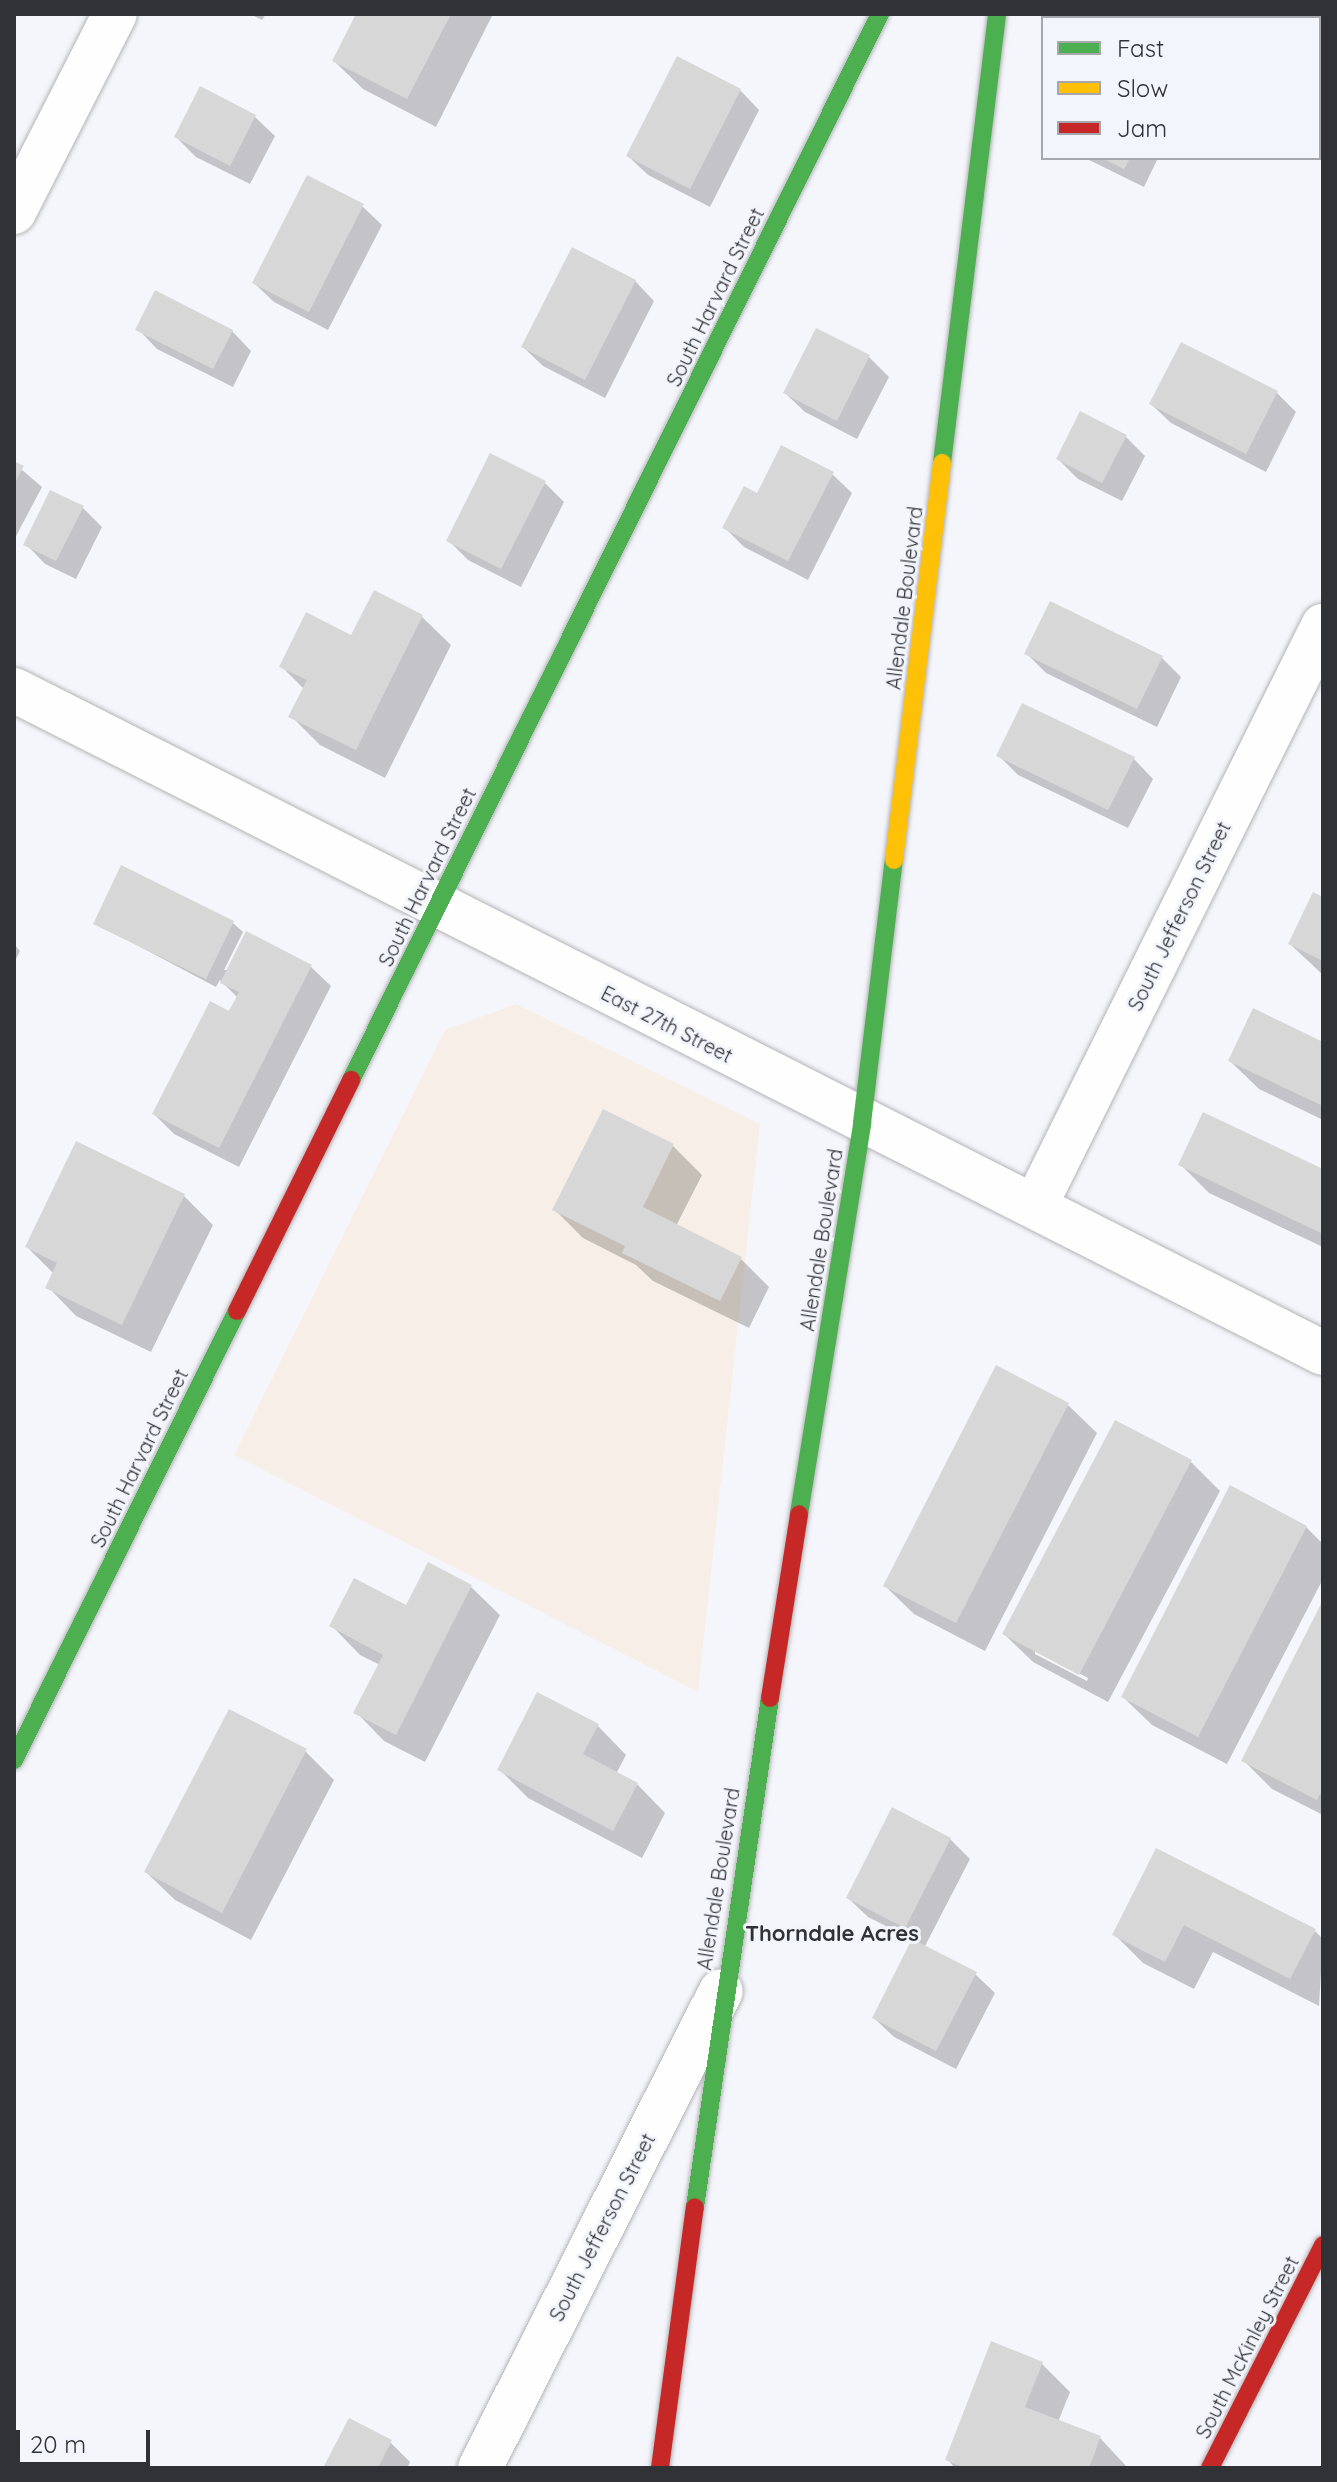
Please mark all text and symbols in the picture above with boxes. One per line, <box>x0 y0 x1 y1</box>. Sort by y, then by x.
legend <box>1041 16 1321 160</box>
text: Fast <box>1117 33 1164 63</box>
text: Slow <box>1117 73 1168 103</box>
text: Jam <box>1117 113 1167 143</box>
street label: South Harvard Street <box>661 204 769 390</box>
street label: Allendale Boulevard <box>881 505 927 691</box>
street label: South Harvard Street <box>373 784 481 970</box>
street label: South Jefferson Street <box>1123 817 1235 1015</box>
street label: East 27th Street <box>597 981 737 1067</box>
street label: Allendale Boulevard <box>795 1147 847 1333</box>
street label: South Harvard Street <box>85 1365 193 1551</box>
street label: Allendale Boulevard <box>692 1786 744 1972</box>
district label: Thorndale Acres <box>745 1921 919 1947</box>
street label: South Jefferson Street <box>544 2129 660 2325</box>
street label: South McKinley Street <box>1191 2252 1303 2442</box>
scale bar <box>20 2414 154 2464</box>
text: 20 m <box>30 2429 86 2459</box>

